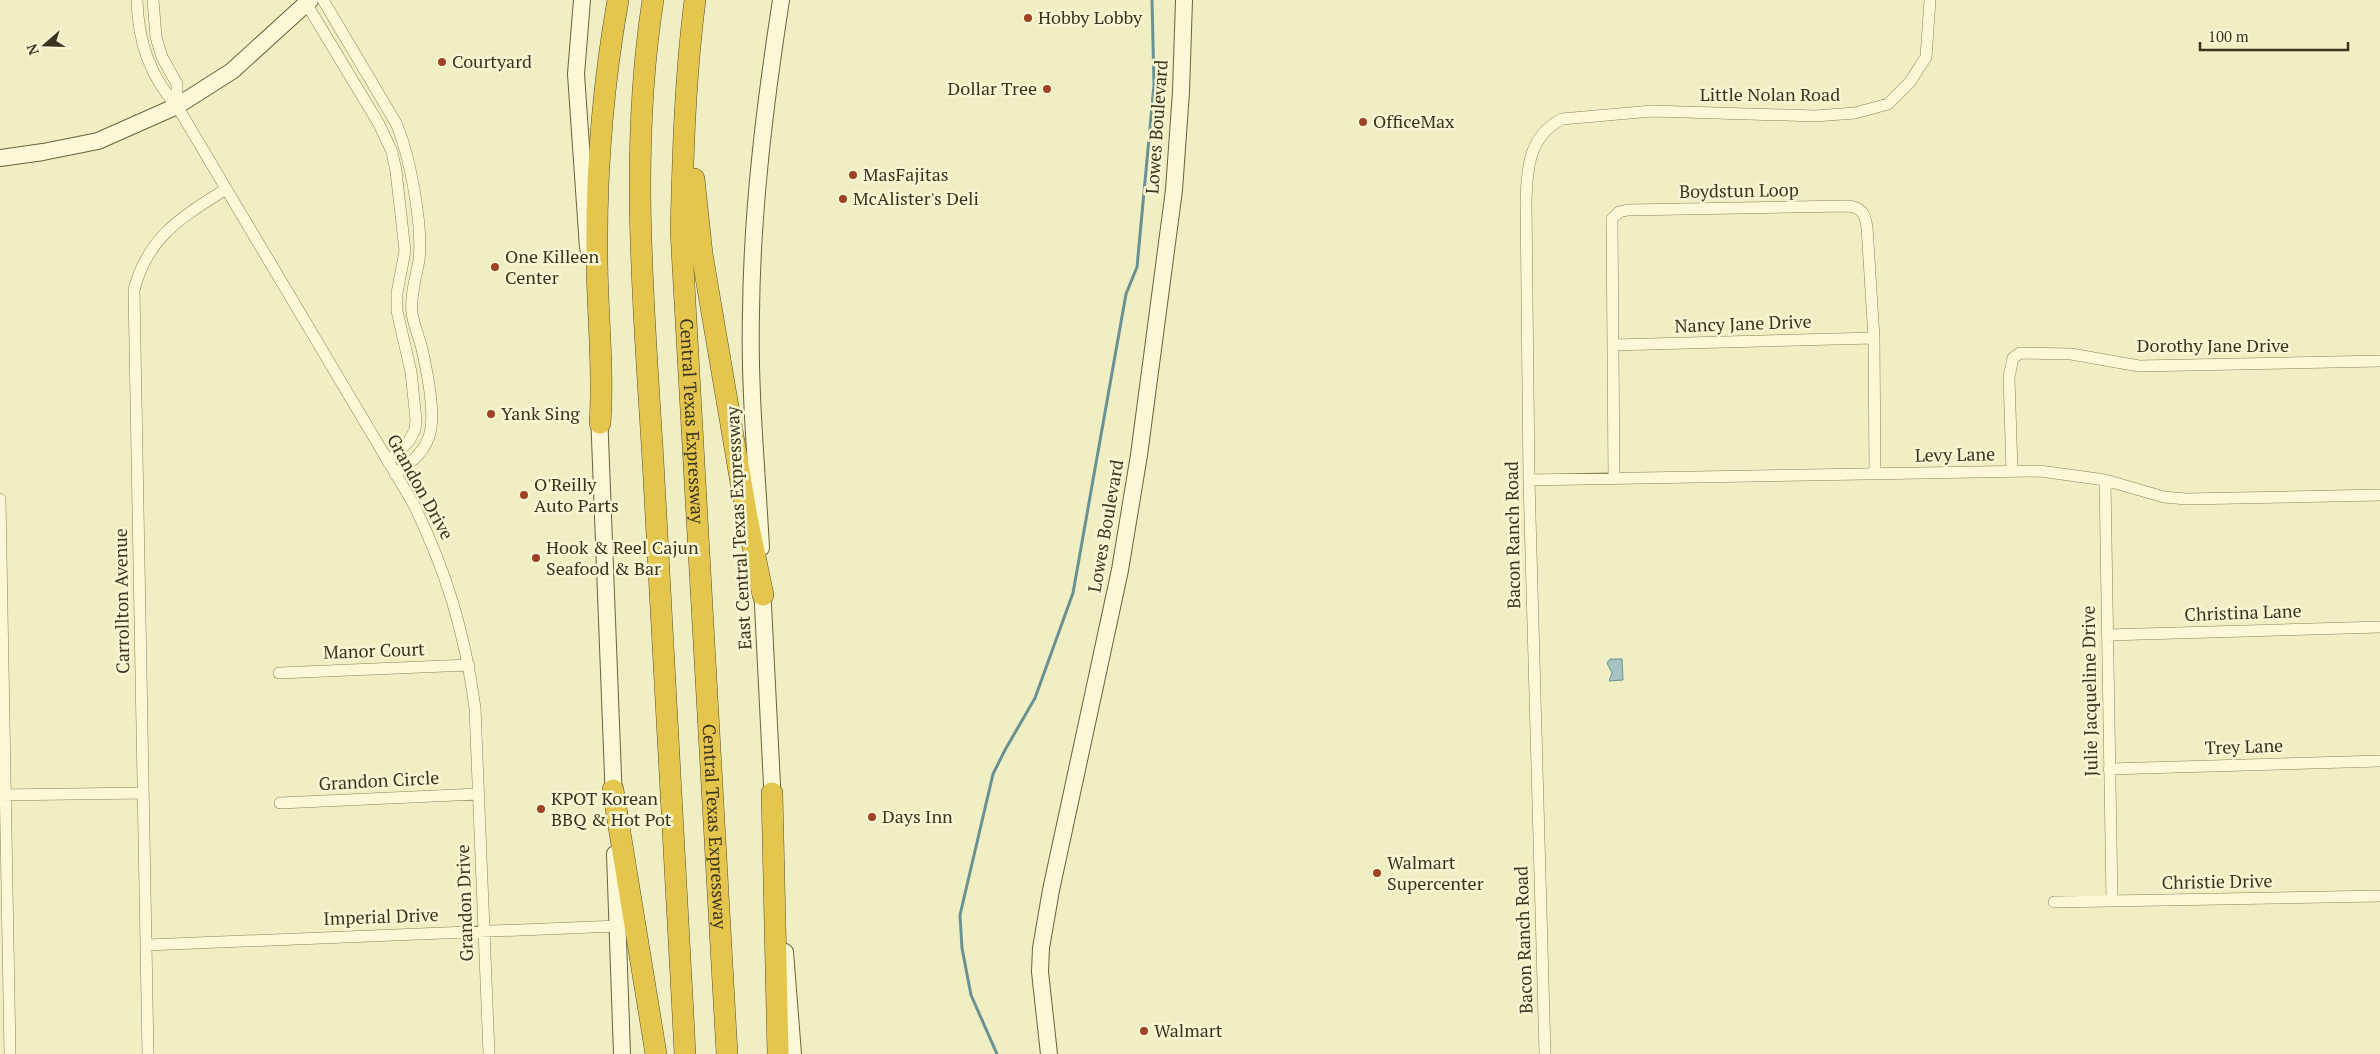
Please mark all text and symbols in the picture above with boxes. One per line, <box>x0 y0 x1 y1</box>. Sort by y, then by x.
place label: Hobby Lobby <box>1038 5 1143 29</box>
marker: Hobby Lobby <box>1022 12 1034 24</box>
north arrow <box>20 20 70 70</box>
scale bar <box>2200 20 2348 52</box>
text: 100 m <box>2208 26 2249 46</box>
text: N <box>21 41 43 58</box>
place label: Courtyard <box>452 49 532 73</box>
marker: Courtyard <box>436 56 448 68</box>
street label: Lowes Boulevard <box>1139 59 1173 195</box>
place label: Dollar Tree <box>947 76 1037 100</box>
street label: Little Nolan Road <box>1700 82 1840 106</box>
marker: Dollar Tree <box>1041 83 1053 95</box>
place label: OfficeMax <box>1373 109 1455 133</box>
marker: OfficeMax <box>1357 116 1369 128</box>
place label: MasFajitas <box>863 162 949 186</box>
marker: MasFajitas <box>847 169 859 181</box>
street label: Boydstun Loop <box>1679 177 1799 203</box>
place label: McAlister's Deli <box>853 186 979 210</box>
marker: McAlister's Deli <box>837 193 849 205</box>
place label: One Killeen Center <box>505 244 599 289</box>
marker: One Killeen Center <box>489 261 501 273</box>
street label: Nancy Jane Drive <box>1674 309 1812 337</box>
street label: Central Texas Expressway <box>675 318 710 525</box>
street label: Dorothy Jane Drive <box>2137 333 2289 357</box>
place label: Yank Sing <box>501 401 580 425</box>
street label: East Central Texas Expressway <box>720 405 756 651</box>
marker: Yank Sing <box>485 408 497 420</box>
street label: Grandon Drive <box>382 430 460 544</box>
street label: Levy Lane <box>1915 441 1995 467</box>
street label: Lowes Boulevard <box>1082 458 1128 594</box>
street label: Bacon Ranch Road <box>1499 461 1525 609</box>
place label: O'Reilly Auto Parts <box>534 472 619 517</box>
marker: O'Reilly Auto Parts <box>518 489 530 501</box>
street label: Carrollton Avenue <box>108 528 134 674</box>
place label: Hook & Reel Cajun Seafood & Bar <box>546 535 699 580</box>
marker: Hook & Reel Cajun Seafood & Bar <box>530 552 542 564</box>
street label: Christina Lane <box>2184 598 2302 626</box>
street label: Julie Jacqueline Drive <box>2076 605 2102 777</box>
street label: Manor Court <box>323 636 426 664</box>
street label: Central Texas Expressway <box>698 723 733 931</box>
street label: Trey Lane <box>2204 733 2284 759</box>
street label: Grandon Circle <box>318 765 440 795</box>
place label: KPOT Korean BBQ & Hot Pot <box>551 786 672 831</box>
marker: KPOT Korean BBQ & Hot Pot <box>535 803 547 815</box>
place label: Days Inn <box>882 804 953 828</box>
marker: Days Inn <box>866 811 878 823</box>
street label: Grandon Drive <box>450 844 478 962</box>
place label: Walmart Supercenter <box>1387 850 1484 895</box>
street label: Bacon Ranch Road <box>1508 866 1538 1014</box>
marker: Walmart Supercenter <box>1371 867 1383 879</box>
street label: Christie Drive <box>2161 868 2273 894</box>
street label: Imperial Drive <box>323 902 439 930</box>
place label: Walmart <box>1154 1018 1223 1042</box>
marker: Walmart <box>1138 1025 1150 1037</box>

